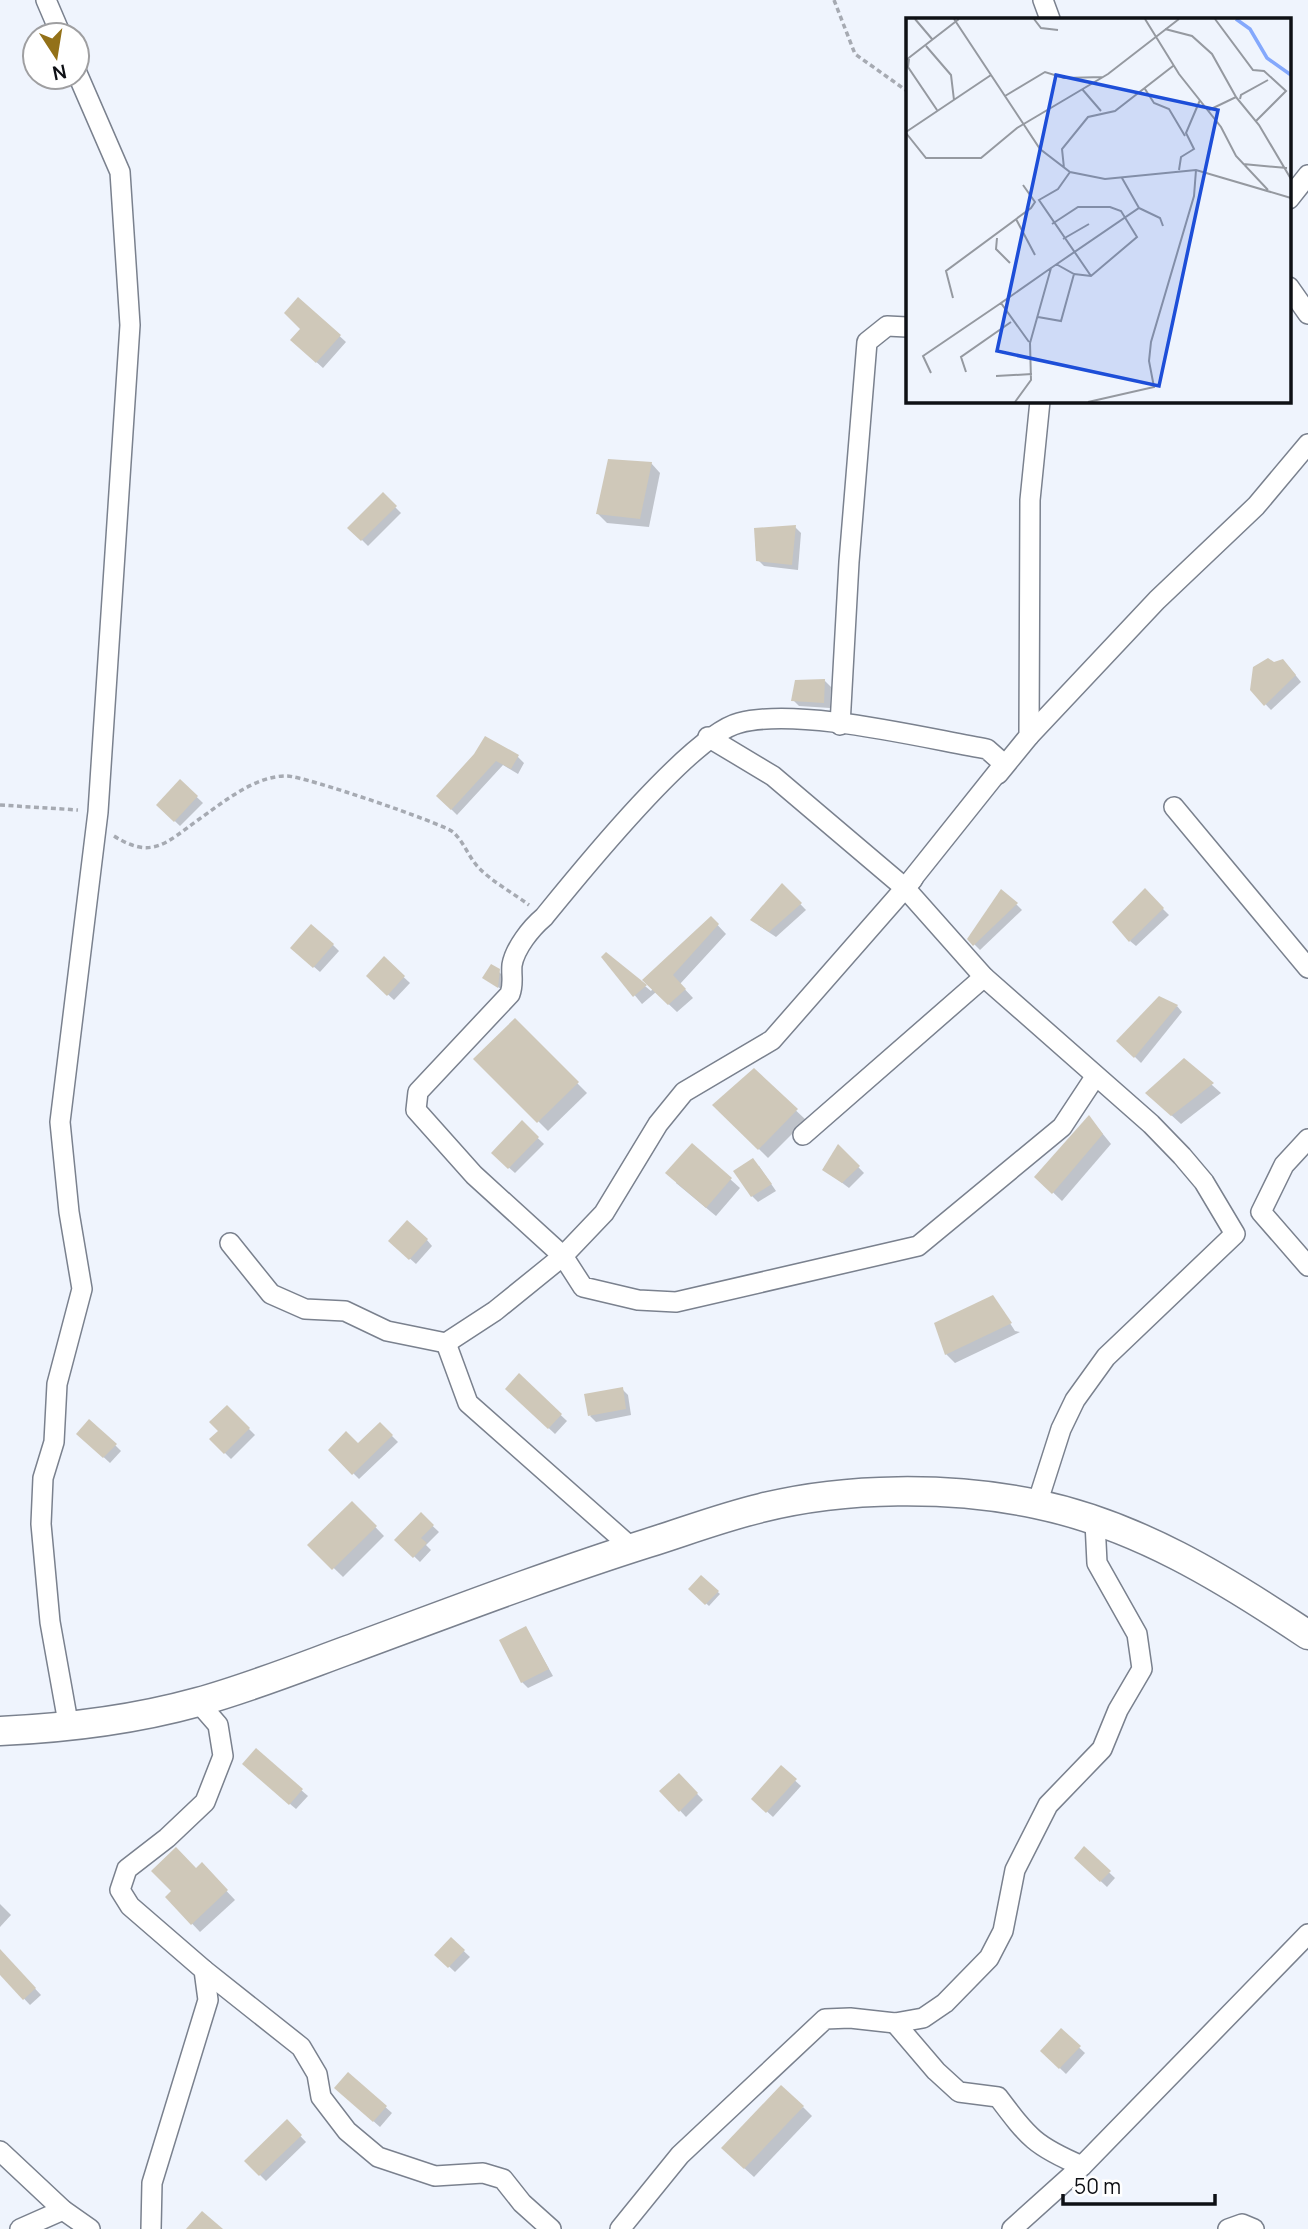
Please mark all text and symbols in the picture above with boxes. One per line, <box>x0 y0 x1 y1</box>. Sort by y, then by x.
inset map <box>906 18 1290 402</box>
north arrow <box>21 21 91 91</box>
text: N <box>50 58 69 87</box>
scale bar <box>1063 2162 1215 2206</box>
text: 50 m <box>1074 2172 1121 2200</box>

